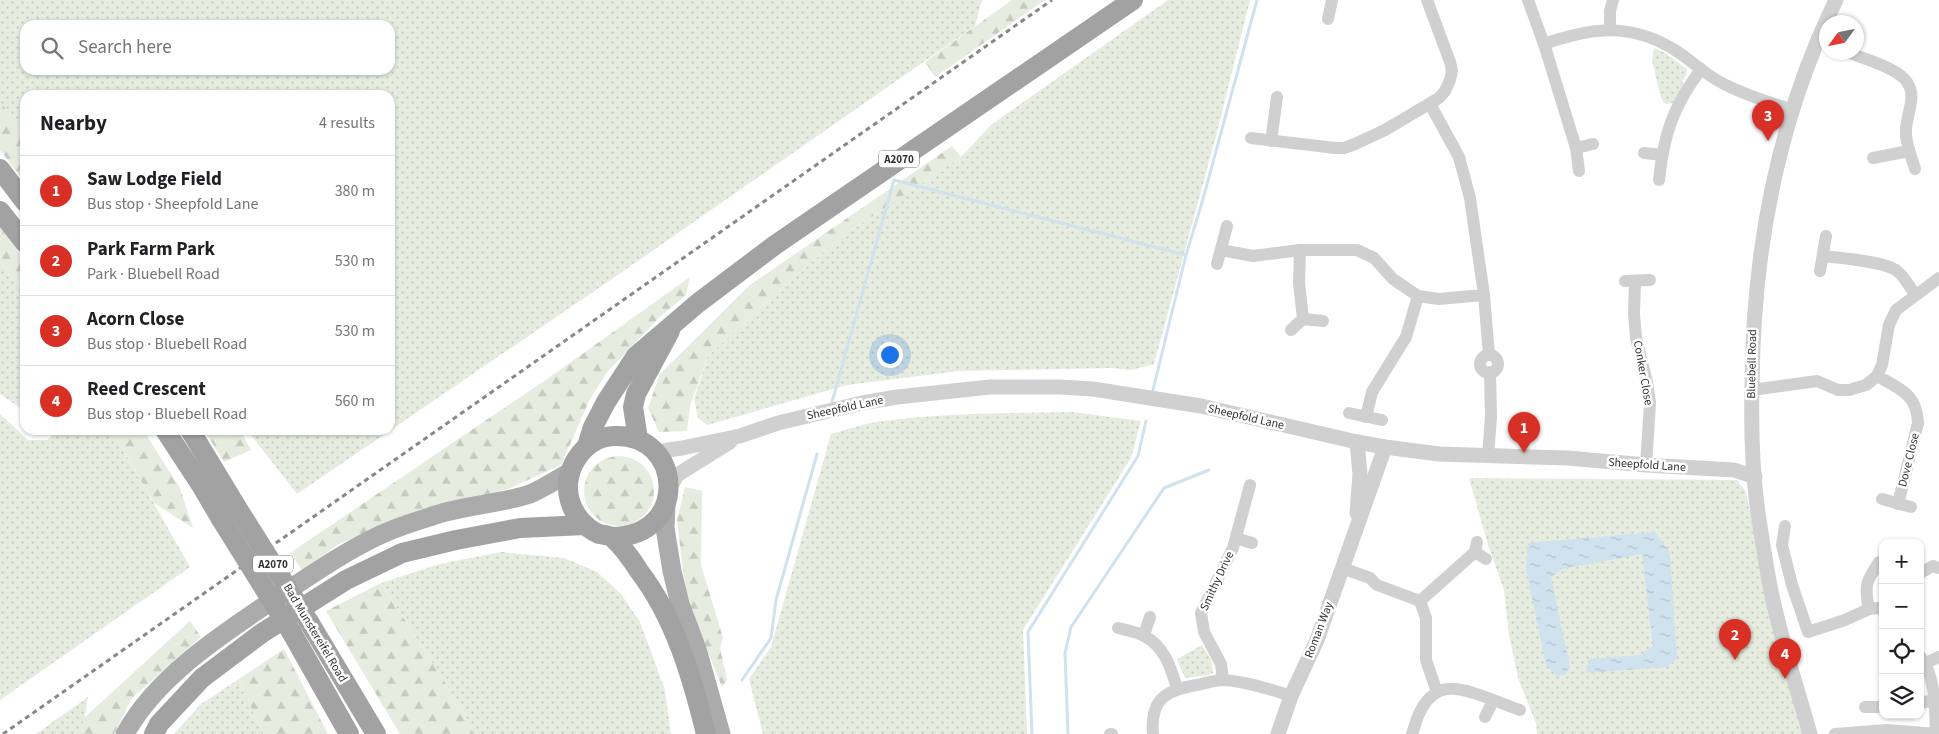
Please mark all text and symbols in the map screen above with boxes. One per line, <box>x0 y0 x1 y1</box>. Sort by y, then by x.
north arrow <box>1819 15 1864 60</box>
search box <box>20 20 395 75</box>
icon: search <box>38 34 66 62</box>
text: Search here <box>78 34 172 61</box>
pin: 3 <box>1752 100 1784 141</box>
text: Nearby <box>40 108 107 138</box>
text: 4 results <box>319 112 375 134</box>
road number: A2070 <box>879 150 919 168</box>
text: Saw Lodge Field <box>87 166 222 193</box>
text: 1 <box>52 180 60 202</box>
text: 380 m <box>335 180 375 202</box>
text: Bus stop · Sheepfold Lane <box>87 193 258 215</box>
text: Park Farm Park <box>87 236 215 263</box>
text: 2 <box>52 250 60 272</box>
text: 530 m <box>335 250 375 272</box>
text: Park · Bluebell Road <box>87 263 220 285</box>
text: Acorn Close <box>87 306 184 333</box>
text: 3 <box>52 320 60 342</box>
text: 530 m <box>335 320 375 342</box>
street label: Bluebell Road <box>1743 329 1761 399</box>
text: Bus stop · Bluebell Road <box>87 333 247 355</box>
street label: Conker Close <box>1629 339 1657 407</box>
your location <box>877 342 903 368</box>
text: Reed Crescent <box>87 376 206 403</box>
text: 4 <box>52 390 60 412</box>
text: 560 m <box>335 390 375 412</box>
street label: Sheepfold Lane <box>805 392 885 424</box>
street label: Sheepfold Lane <box>1206 400 1286 434</box>
text: Bus stop · Bluebell Road <box>87 403 247 425</box>
pin: 1 <box>1508 412 1540 453</box>
street label: Dove Close <box>1894 431 1924 489</box>
street label: Sheepfold Lane <box>1608 454 1686 476</box>
map controls <box>1879 539 1924 719</box>
button: + <box>1879 539 1924 584</box>
street label: Smithy Drive <box>1196 548 1238 614</box>
road number: A2070 <box>253 556 293 572</box>
street label: Bad Munstereifel Road <box>279 581 351 685</box>
button: − <box>1879 584 1924 629</box>
street label: Roman Way <box>1300 599 1338 661</box>
pin: 2 <box>1719 619 1751 660</box>
button: locate <box>1879 629 1924 674</box>
pin: 4 <box>1769 638 1801 679</box>
button: layers <box>1879 674 1924 719</box>

